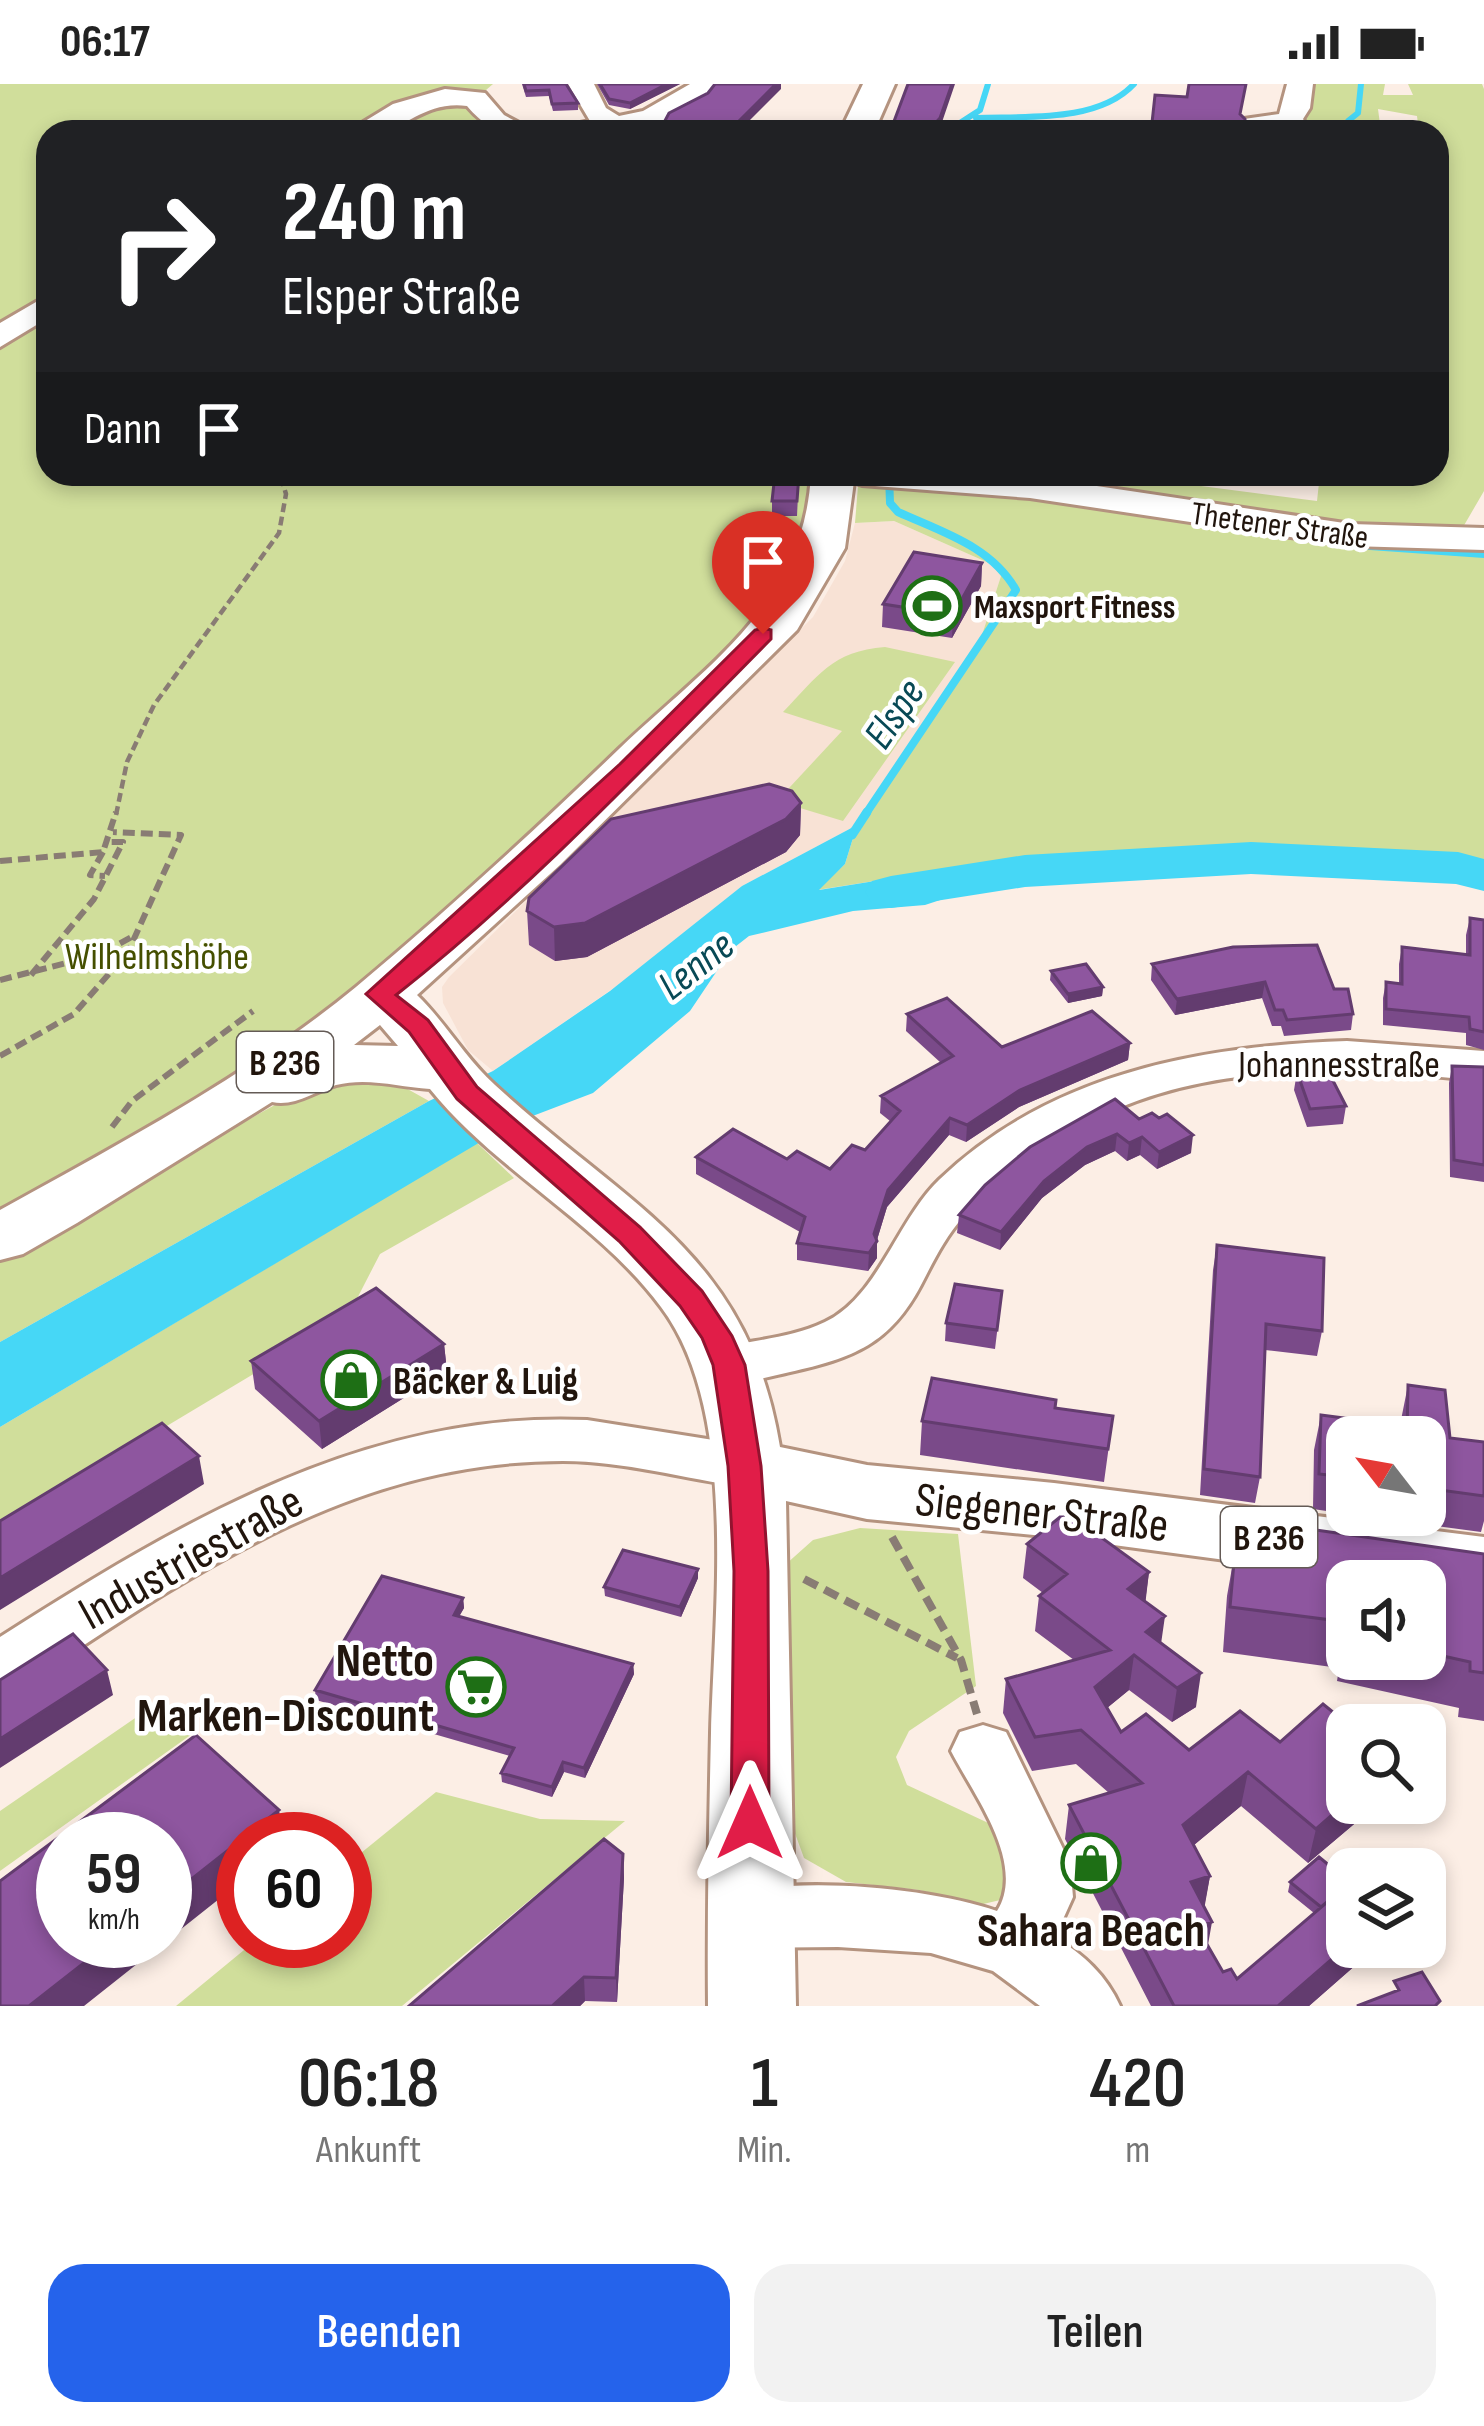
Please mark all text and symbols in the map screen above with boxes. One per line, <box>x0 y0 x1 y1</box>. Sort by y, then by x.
text: 06:17 <box>60 15 150 70</box>
text: 240 m <box>282 163 466 264</box>
icon: right <box>84 168 240 324</box>
text: Elsper Straße <box>282 265 521 330</box>
icon: arrive <box>186 396 252 462</box>
text: Dann <box>84 402 162 457</box>
street label: Thetener Straße <box>1189 494 1371 558</box>
pin <box>712 511 814 634</box>
icon: arrive <box>730 529 796 595</box>
sports icon: Maxsport Fitness <box>901 575 963 637</box>
place label: Maxsport Fitness <box>974 588 1175 628</box>
water label: Elspe <box>854 670 937 759</box>
water label: Lenne <box>648 920 745 1012</box>
park label: Wilhelmshöhe <box>65 934 249 981</box>
road number: B 236 <box>237 1032 333 1092</box>
street label: Johannesstraße <box>1237 1042 1440 1089</box>
shop icon: Bäcker & Luig <box>320 1349 382 1411</box>
place label: Bäcker & Luig <box>393 1359 578 1406</box>
north arrow <box>1326 1416 1446 1536</box>
map controls <box>1326 1416 1446 1968</box>
street label: Siegener Straße <box>912 1472 1171 1555</box>
street label: Industriestraße <box>69 1473 313 1643</box>
road number: B 236 <box>1221 1507 1317 1567</box>
button: sound <box>1326 1560 1446 1680</box>
place label: Netto Marken-Discount <box>137 1633 434 1745</box>
supermarket icon: Netto Marken-Discount <box>445 1656 507 1718</box>
button: search <box>1326 1704 1446 1824</box>
position arrow <box>687 1760 813 1886</box>
speed limit sign: 60 <box>216 1812 372 1968</box>
shop icon: Sahara Beach <box>1060 1832 1122 1894</box>
text: 59 <box>87 1839 141 1911</box>
button: layers <box>1326 1848 1446 1968</box>
text: km/h <box>88 1902 140 1938</box>
place label: Sahara Beach <box>977 1903 1205 1960</box>
text: 06:18 <box>298 2041 439 2128</box>
text: 1 <box>751 2041 778 2128</box>
text: 420 <box>1090 2041 1186 2128</box>
text: Ankunft <box>316 2127 421 2174</box>
text: Min. <box>737 2127 792 2174</box>
text: m <box>1125 2127 1150 2174</box>
button: Beenden <box>48 2264 730 2402</box>
button: Teilen <box>754 2264 1436 2402</box>

